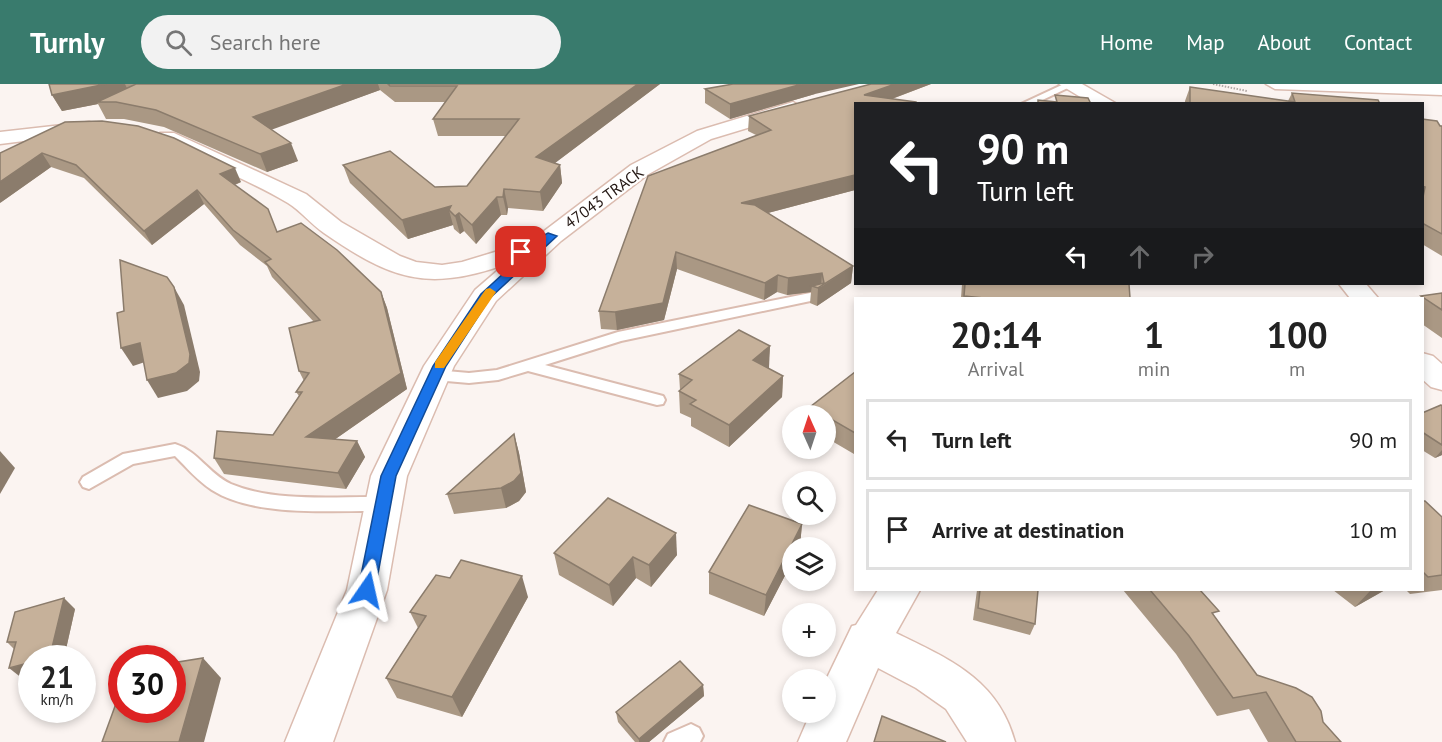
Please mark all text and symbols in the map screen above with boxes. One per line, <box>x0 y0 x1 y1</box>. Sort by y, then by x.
search box <box>141 15 561 69</box>
text: Turnly <box>30 24 105 61</box>
icon: search <box>162 26 195 59</box>
text: Search here <box>210 28 321 56</box>
text: Home <box>1100 29 1153 56</box>
text: Map <box>1186 29 1225 56</box>
text: About <box>1258 29 1311 56</box>
text: Contact <box>1344 29 1412 56</box>
text: 90 m <box>977 121 1069 176</box>
icon: left <box>878 126 956 204</box>
street label: 47043 TRACK <box>560 161 648 232</box>
text: Turn left <box>977 174 1074 208</box>
pin <box>495 226 546 277</box>
icon: arrive <box>504 235 537 268</box>
icon: left <box>1060 240 1093 273</box>
icon: ahead <box>1123 240 1156 273</box>
icon: right <box>1186 240 1219 273</box>
text: 20:14 <box>950 311 1042 358</box>
text: 1 <box>1144 311 1164 358</box>
text: 100 <box>1267 311 1328 358</box>
text: Arrival <box>968 356 1024 382</box>
text: min <box>1138 356 1170 382</box>
text: m <box>1289 356 1305 382</box>
north arrow <box>782 405 836 459</box>
map controls <box>782 405 836 723</box>
icon: left <box>881 423 914 456</box>
text: Turn left <box>932 426 1012 454</box>
text: 90 m <box>1349 426 1397 454</box>
button: search <box>782 471 836 525</box>
icon: arrive <box>881 513 914 546</box>
text: Arrive at destination <box>932 516 1124 544</box>
text: 10 m <box>1349 516 1397 544</box>
button: layers <box>782 537 836 591</box>
position arrow <box>335 558 399 622</box>
button: + <box>782 603 836 657</box>
speed limit sign: 30 <box>108 645 186 723</box>
text: 21 <box>40 657 74 696</box>
button: − <box>782 669 836 723</box>
text: km/h <box>41 690 73 709</box>

